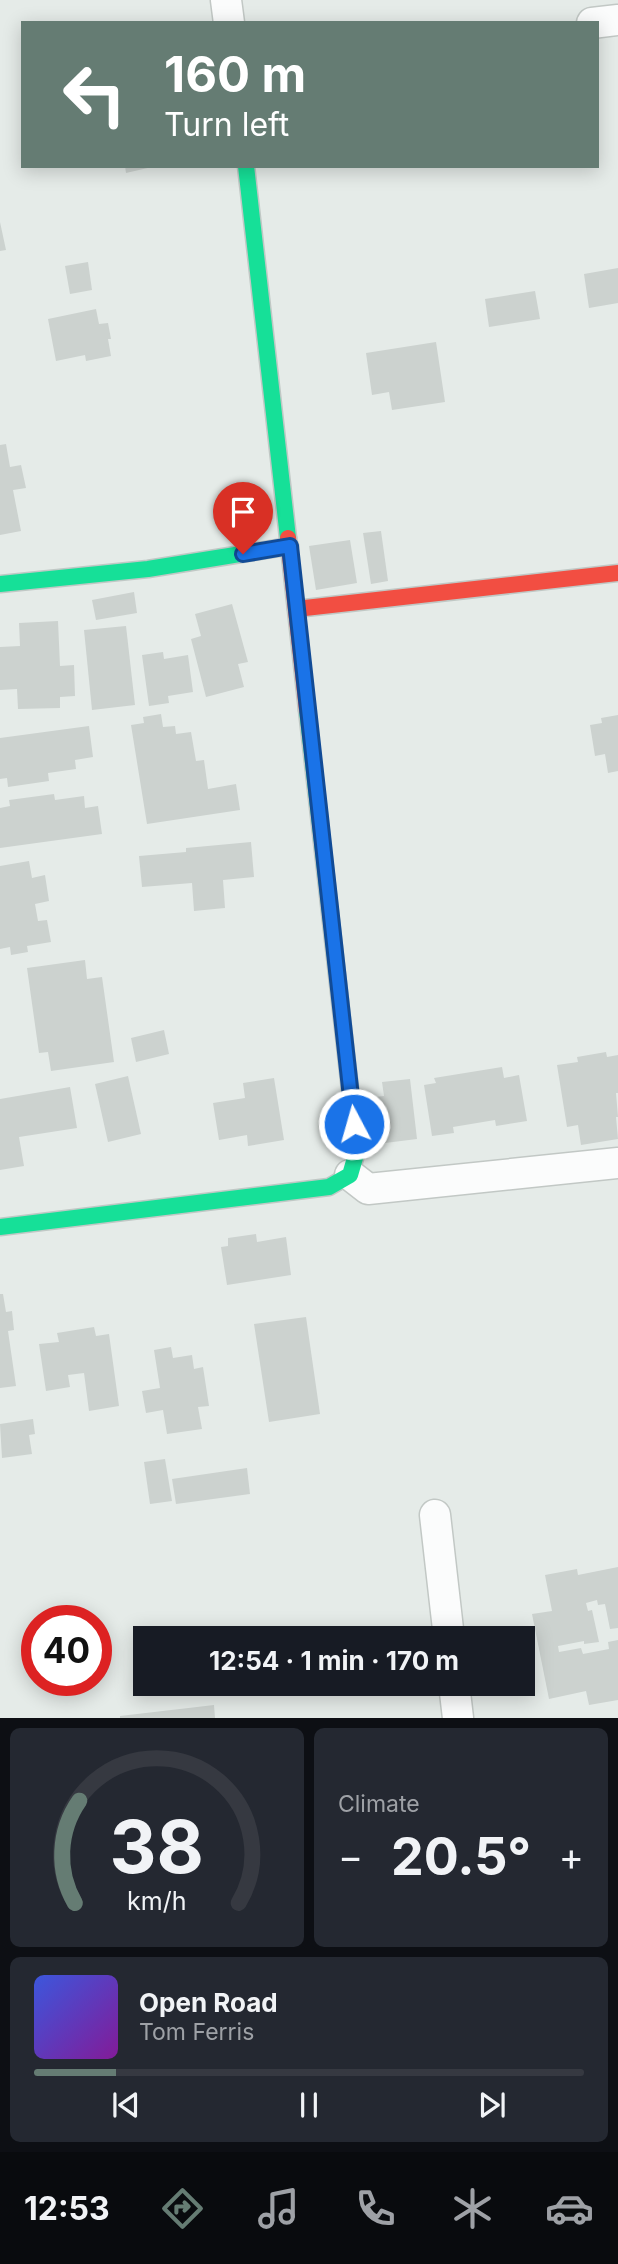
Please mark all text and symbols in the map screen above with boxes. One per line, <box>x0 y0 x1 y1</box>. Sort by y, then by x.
text: 160 m <box>164 45 306 104</box>
icon: left <box>49 49 140 140</box>
text: Turn left <box>164 105 289 144</box>
pin <box>213 482 273 554</box>
icon: arrive <box>224 493 262 531</box>
position arrow <box>317 1087 391 1161</box>
speed limit sign: 40 <box>21 1605 112 1696</box>
text: 12:54 · 1 min · 170 m <box>209 1645 459 1676</box>
text: Climate <box>338 1790 420 1818</box>
text: 38 <box>110 1803 204 1892</box>
text: 20.5° <box>391 1825 531 1888</box>
text: − <box>338 1833 363 1879</box>
text: + <box>559 1833 584 1879</box>
text: km/h <box>127 1886 187 1916</box>
text: Open Road <box>139 1987 278 2018</box>
text: Tom Ferris <box>139 2018 254 2046</box>
icon: previous <box>107 2086 145 2124</box>
icon: pause <box>290 2086 328 2124</box>
icon: next <box>473 2086 511 2124</box>
icon: directions <box>158 2184 207 2233</box>
icon: music <box>254 2184 303 2233</box>
icon: phone <box>351 2184 400 2233</box>
icon: climate <box>448 2184 497 2233</box>
icon: car <box>545 2184 594 2233</box>
text: 12:53 <box>24 2189 110 2228</box>

